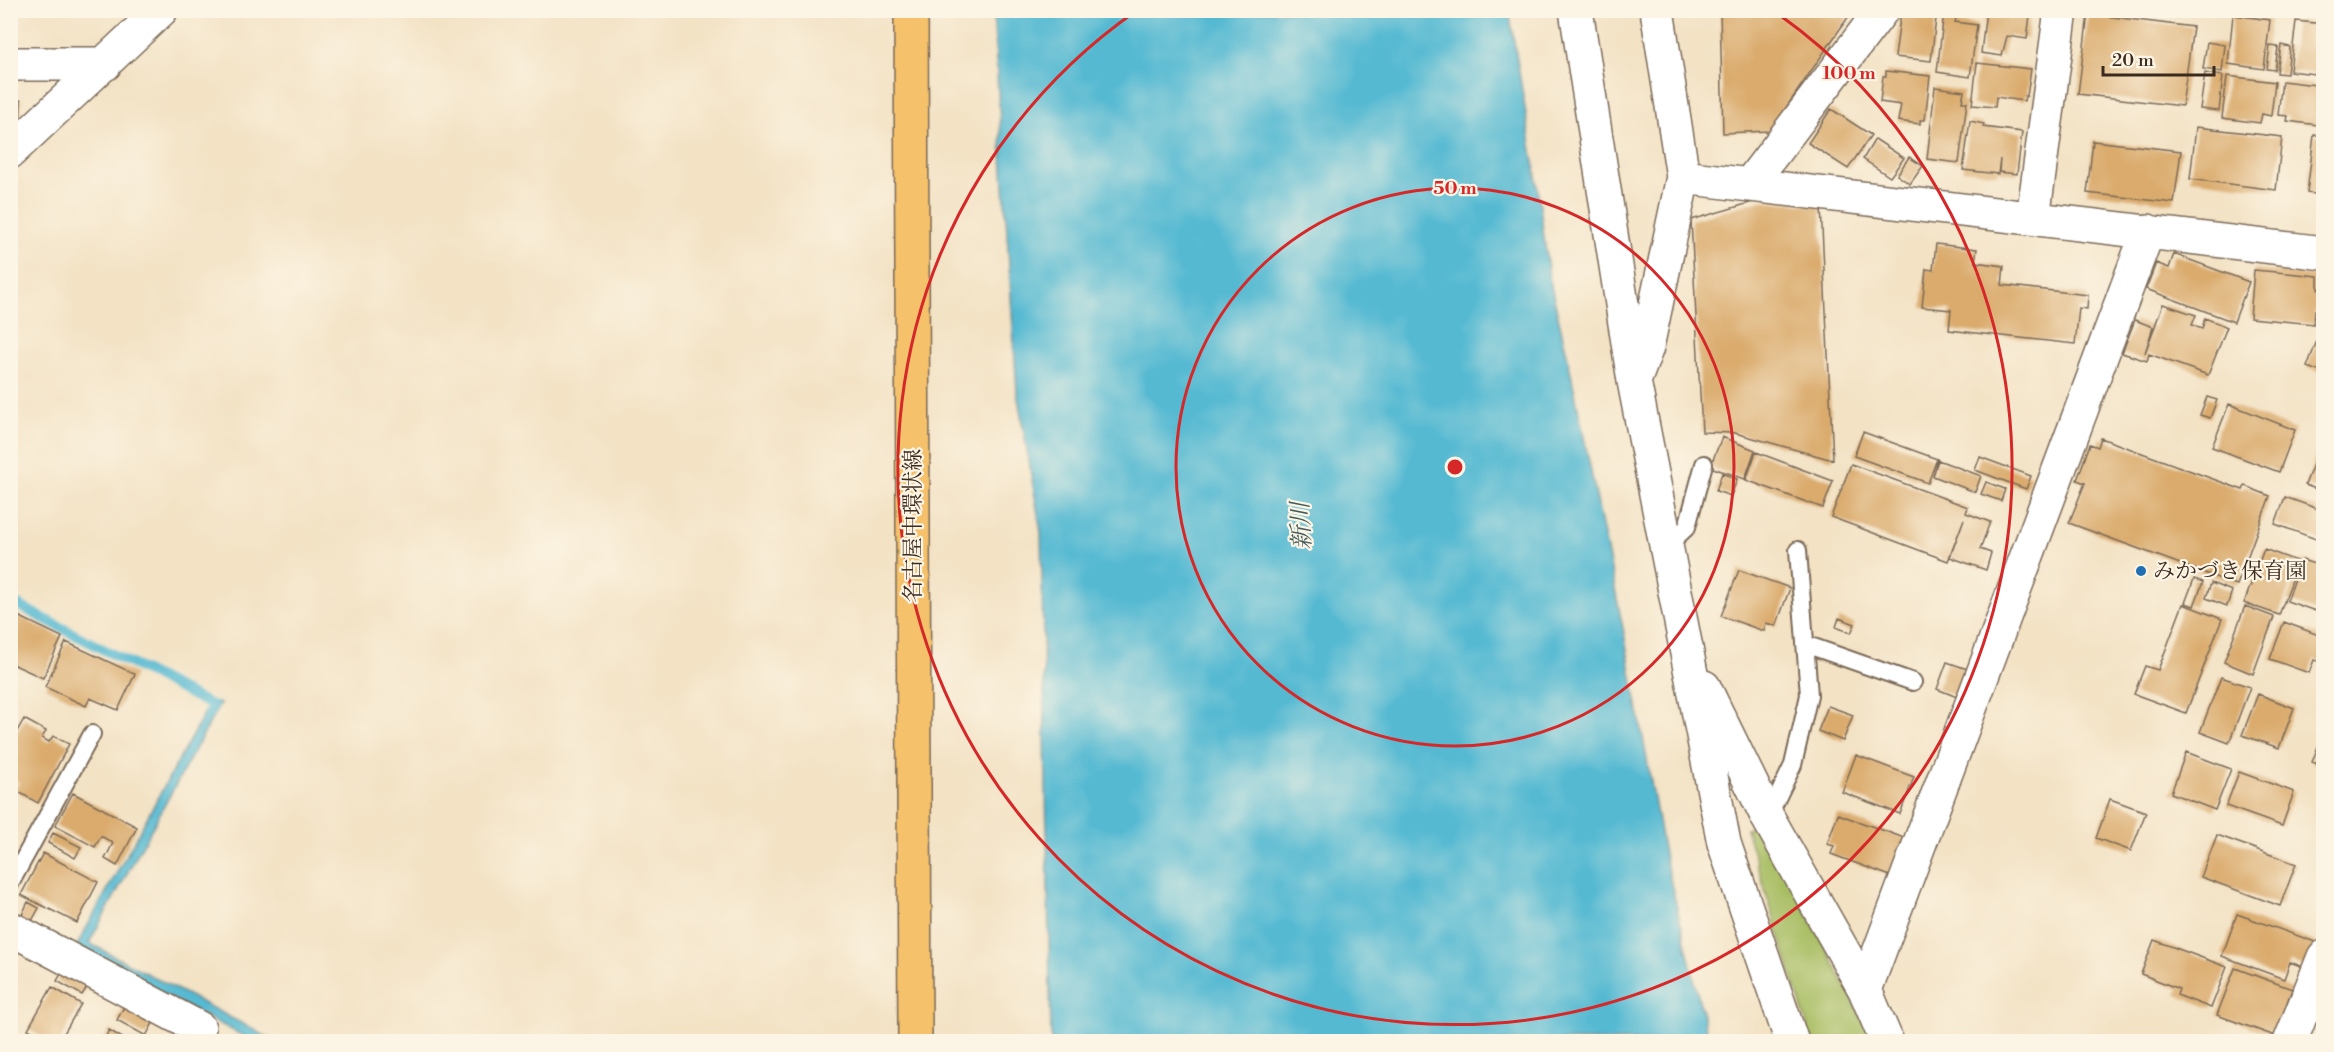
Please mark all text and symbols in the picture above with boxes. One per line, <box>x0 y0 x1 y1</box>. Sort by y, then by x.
scale bar <box>2103 39 2214 77</box>
text: 20 m <box>2112 49 2154 72</box>
text: 100 m <box>1822 62 1876 85</box>
text: 50 m <box>1433 177 1477 200</box>
street label: 名古屋中環状線 <box>900 449 927 603</box>
centre of rings <box>1445 457 1465 477</box>
water label: 新川 <box>1286 498 1318 551</box>
place label: みかづき保育園 <box>2153 558 2307 585</box>
marker: みかづき保育園 <box>2134 564 2148 578</box>

